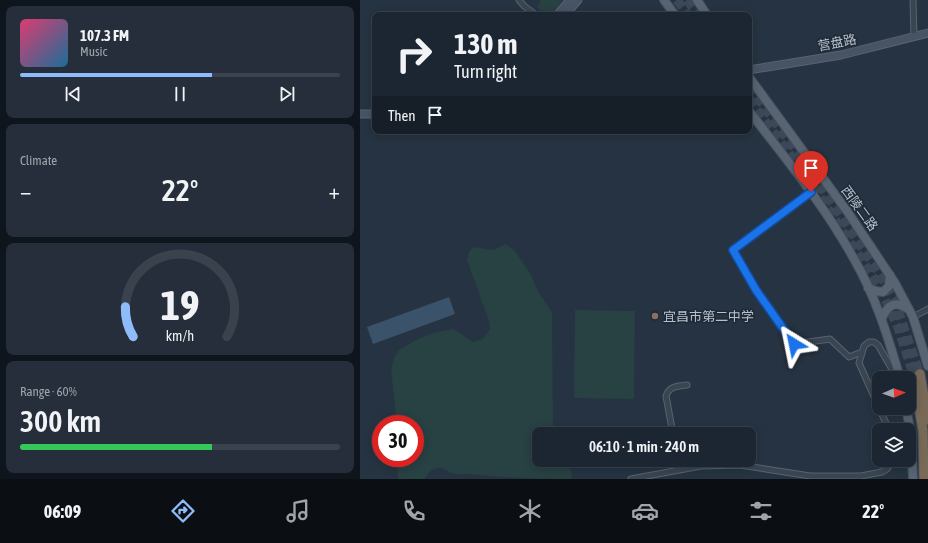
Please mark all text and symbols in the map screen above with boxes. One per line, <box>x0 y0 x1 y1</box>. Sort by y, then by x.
text: 107.3 FM <box>80 27 129 44</box>
icon: right <box>388 28 440 80</box>
text: 130 m <box>454 28 517 60</box>
street label: 营盘路 <box>817 31 858 54</box>
text: Music <box>80 44 107 59</box>
text: Turn right <box>454 61 517 82</box>
icon: previous <box>62 83 84 105</box>
icon: pause <box>169 83 191 105</box>
icon: next <box>276 83 298 105</box>
icon: arrive <box>424 104 446 126</box>
text: Then <box>388 107 416 124</box>
pin <box>794 151 828 192</box>
text: Climate <box>20 153 57 168</box>
icon: arrive <box>800 157 822 179</box>
text: 22° <box>162 173 198 207</box>
text: − <box>20 178 31 204</box>
text: + <box>329 178 340 204</box>
street label: 西陵二路 <box>838 183 881 234</box>
text: 19 <box>160 280 200 328</box>
place label: 宜昌市第二中学 <box>663 309 754 324</box>
marker: 宜昌市第二中学 <box>650 311 660 321</box>
position arrow <box>773 323 815 365</box>
text: km/h <box>166 327 194 343</box>
north arrow <box>872 371 916 415</box>
map controls <box>872 371 916 467</box>
text: Range · 60% <box>20 384 77 399</box>
text: 300 km <box>20 404 101 438</box>
speed limit sign: 30 <box>372 415 424 467</box>
button: layers <box>872 423 916 467</box>
text: 06:10 · 1 min · 240 m <box>589 438 699 455</box>
icon: directions <box>169 497 197 525</box>
icon: music <box>284 497 312 525</box>
icon: phone <box>400 497 428 525</box>
icon: climate <box>516 497 544 525</box>
icon: car <box>631 497 659 525</box>
icon: filters <box>747 497 775 525</box>
text: 06:09 <box>44 501 81 522</box>
text: 22° <box>862 501 884 522</box>

